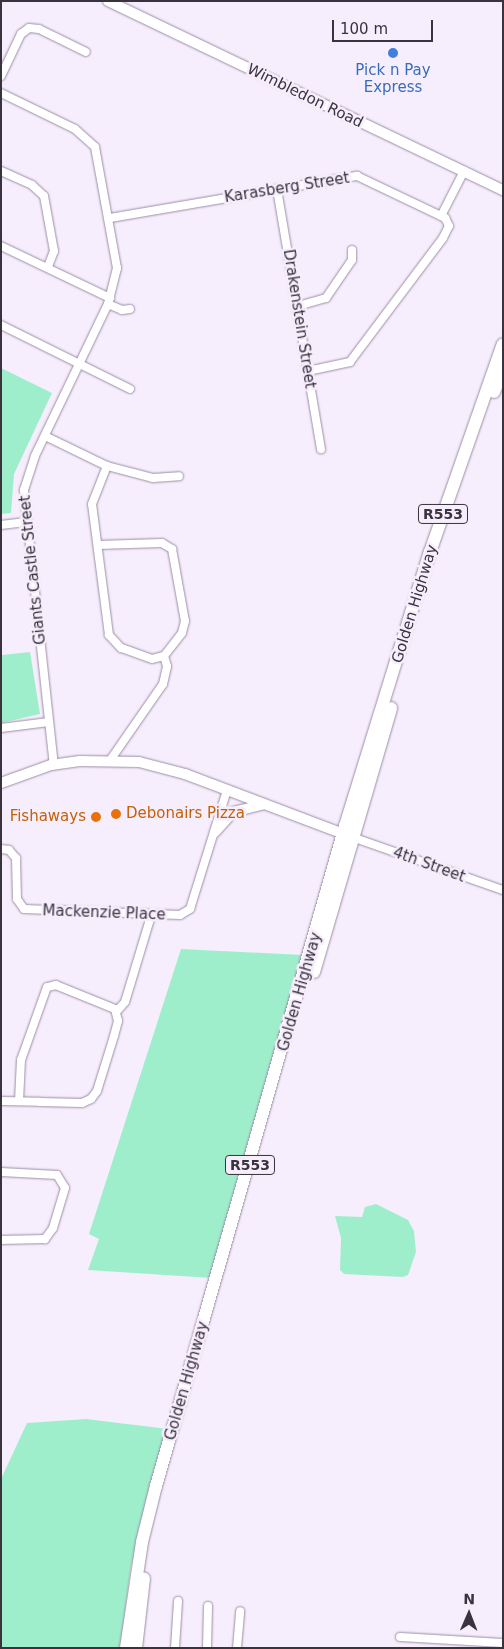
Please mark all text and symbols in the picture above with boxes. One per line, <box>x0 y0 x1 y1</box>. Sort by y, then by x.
scale bar <box>334 10 435 42</box>
text: 100 m <box>340 20 388 38</box>
marker: Pick n Pay Express <box>387 47 399 59</box>
street label: Wimbledon Road <box>244 60 366 132</box>
place label: Pick n Pay Express <box>355 61 431 96</box>
street label: Karasberg Street <box>223 169 351 207</box>
street label: Drakenstein Street <box>279 248 319 390</box>
street label: Giants Castle Street <box>16 494 50 646</box>
road number: R553 <box>417 502 469 526</box>
street label: Golden Highway <box>388 543 442 665</box>
place label: Debonairs Pizza <box>126 805 245 823</box>
place label: Fishaways <box>10 808 86 826</box>
marker: Debonairs Pizza <box>110 808 122 820</box>
marker: Fishaways <box>90 811 102 823</box>
street label: 4th Street <box>391 844 467 886</box>
street label: Mackenzie Place <box>42 902 166 924</box>
street label: Golden Highway <box>274 930 326 1054</box>
road number: R553 <box>224 1154 276 1176</box>
street label: Golden Highway <box>161 1319 213 1443</box>
north arrow <box>444 1589 494 1639</box>
text: N <box>463 1591 475 1607</box>

